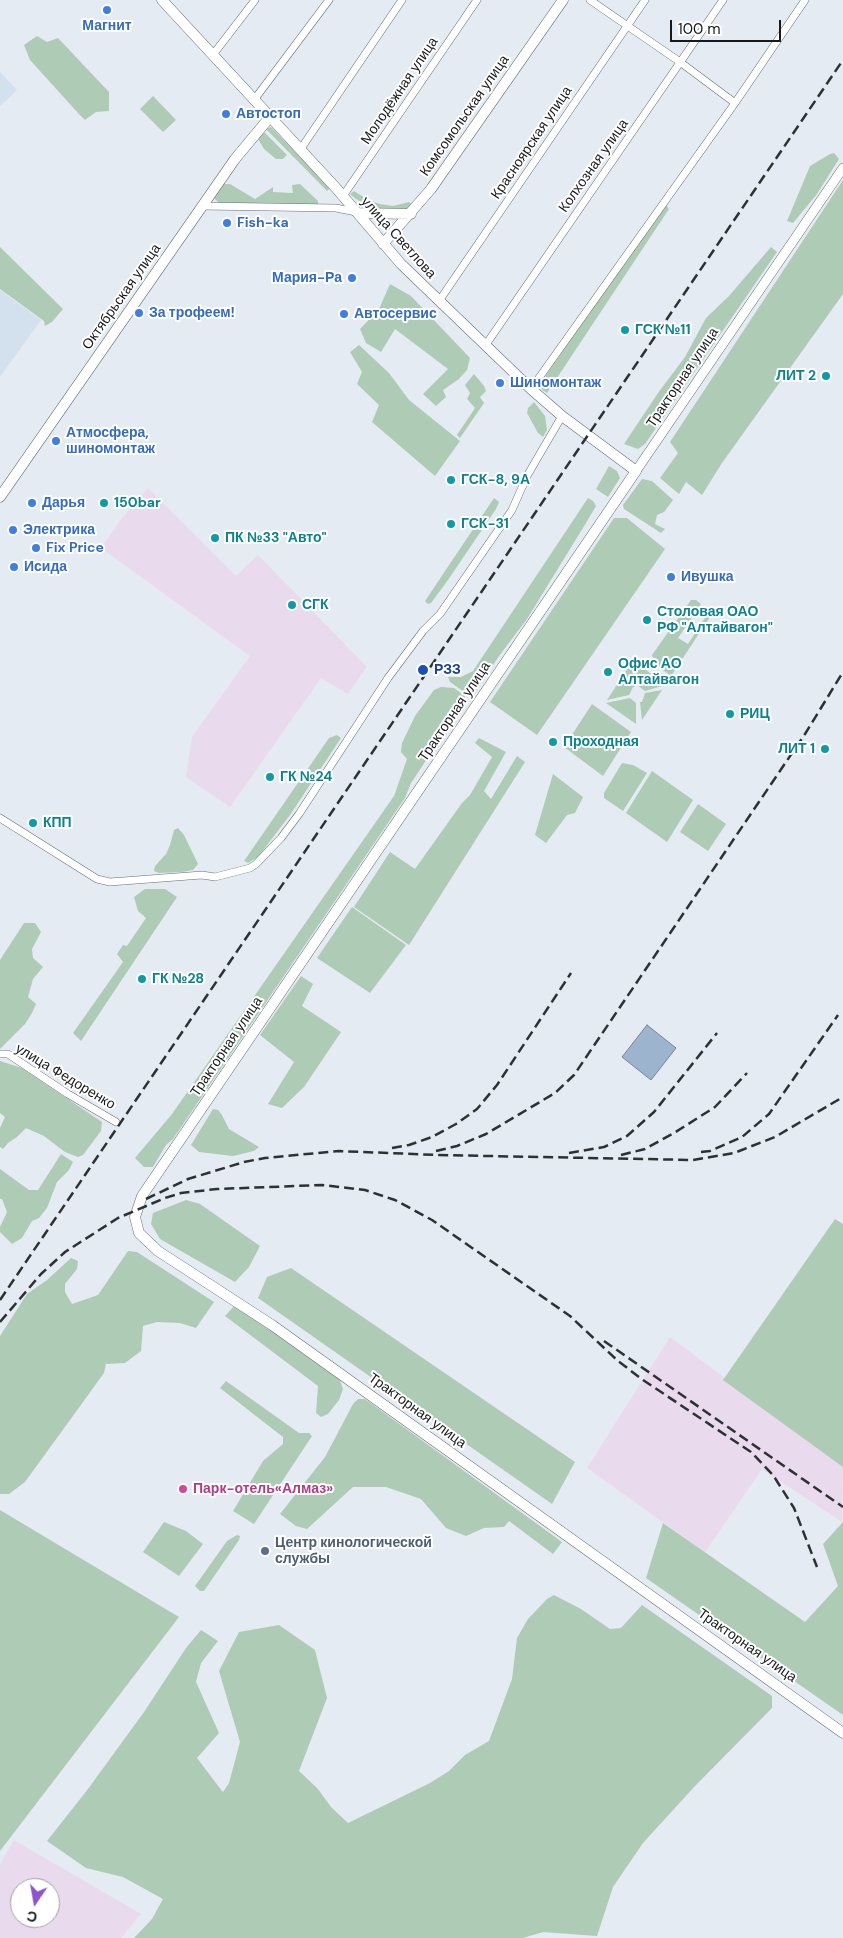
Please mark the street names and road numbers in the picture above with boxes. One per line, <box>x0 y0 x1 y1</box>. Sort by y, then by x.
street label: Молодёжная улица <box>358 34 442 148</box>
street label: Комсомольская улица <box>417 52 513 180</box>
street label: Красноярская улица <box>488 83 576 203</box>
street label: Колхозная улица <box>556 116 632 216</box>
street label: улица Светлова <box>357 194 439 282</box>
street label: Октябрьская улица <box>79 241 165 353</box>
street label: Тракторная улица <box>643 325 723 431</box>
street label: Тракторная улица <box>415 659 495 765</box>
street label: Тракторная улица <box>187 994 267 1100</box>
street label: улица Федоренко <box>12 1041 118 1113</box>
street label: Тракторная улица <box>365 1370 469 1452</box>
street label: Тракторная улица <box>694 1606 800 1686</box>

